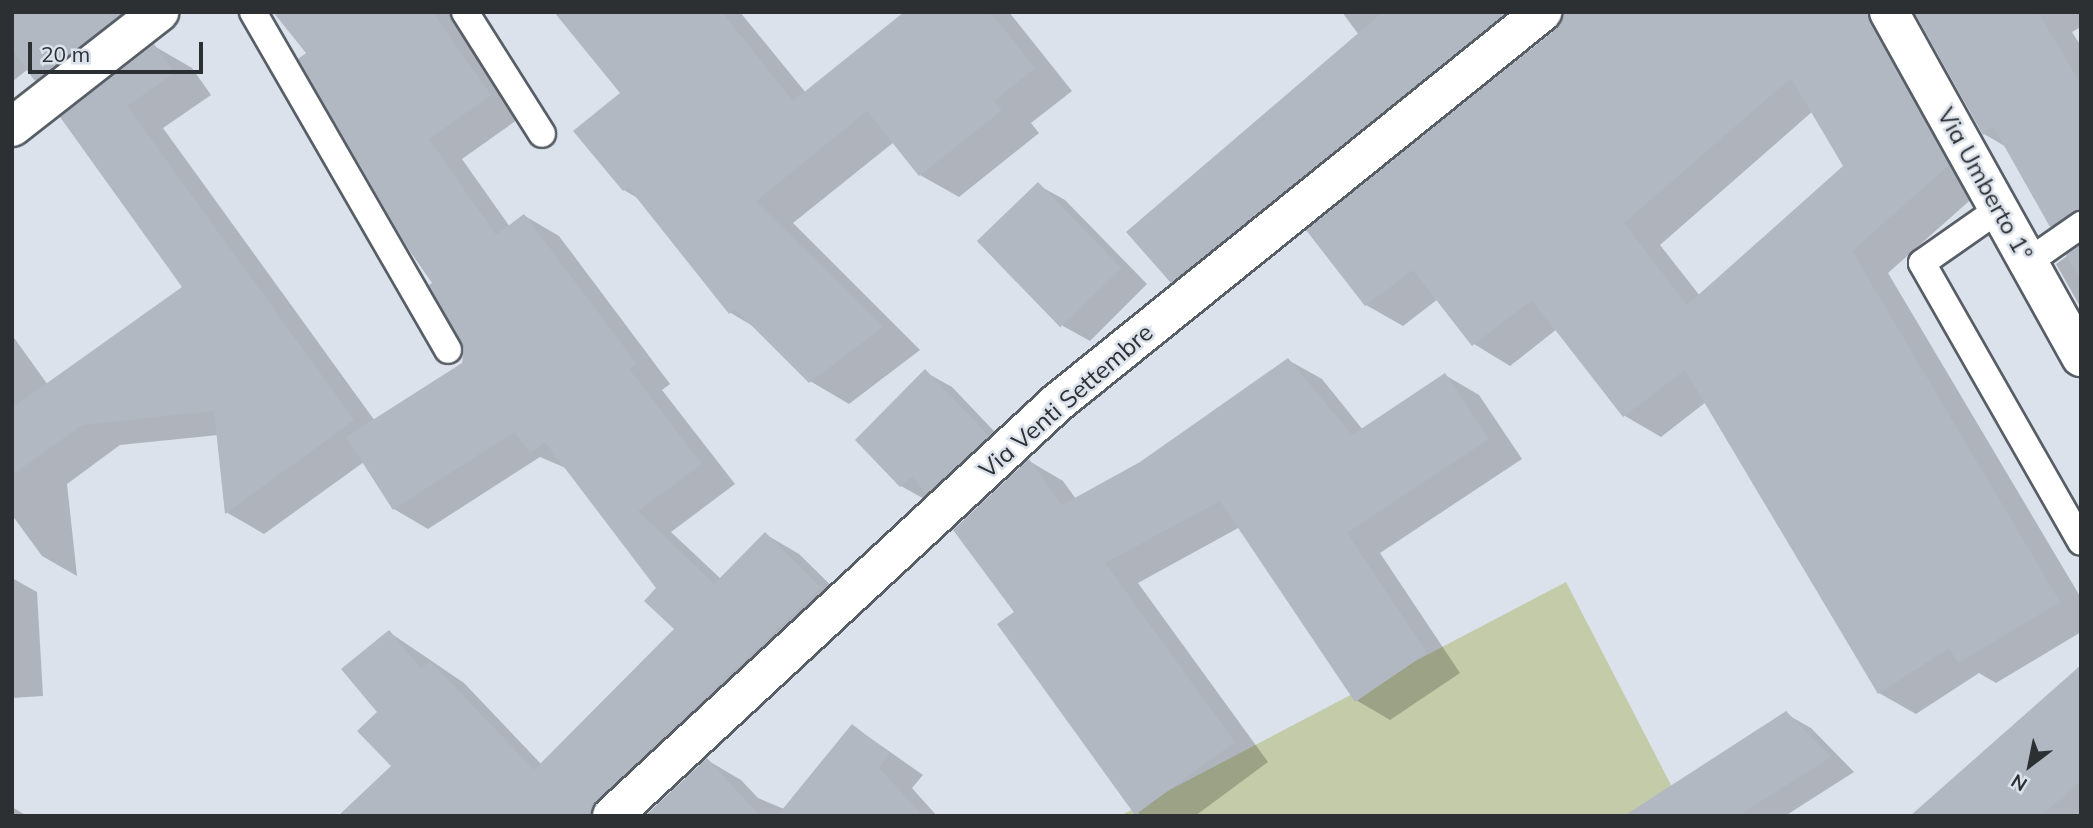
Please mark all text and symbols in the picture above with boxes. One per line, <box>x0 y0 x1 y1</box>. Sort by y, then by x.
scale bar <box>32 28 206 72</box>
text: 20 m <box>41 41 90 67</box>
street label: Via Umberto 1° <box>1931 103 2039 265</box>
street label: Via Venti Settembre <box>973 318 1159 484</box>
north arrow <box>1995 730 2065 800</box>
text: N <box>2006 769 2031 797</box>

